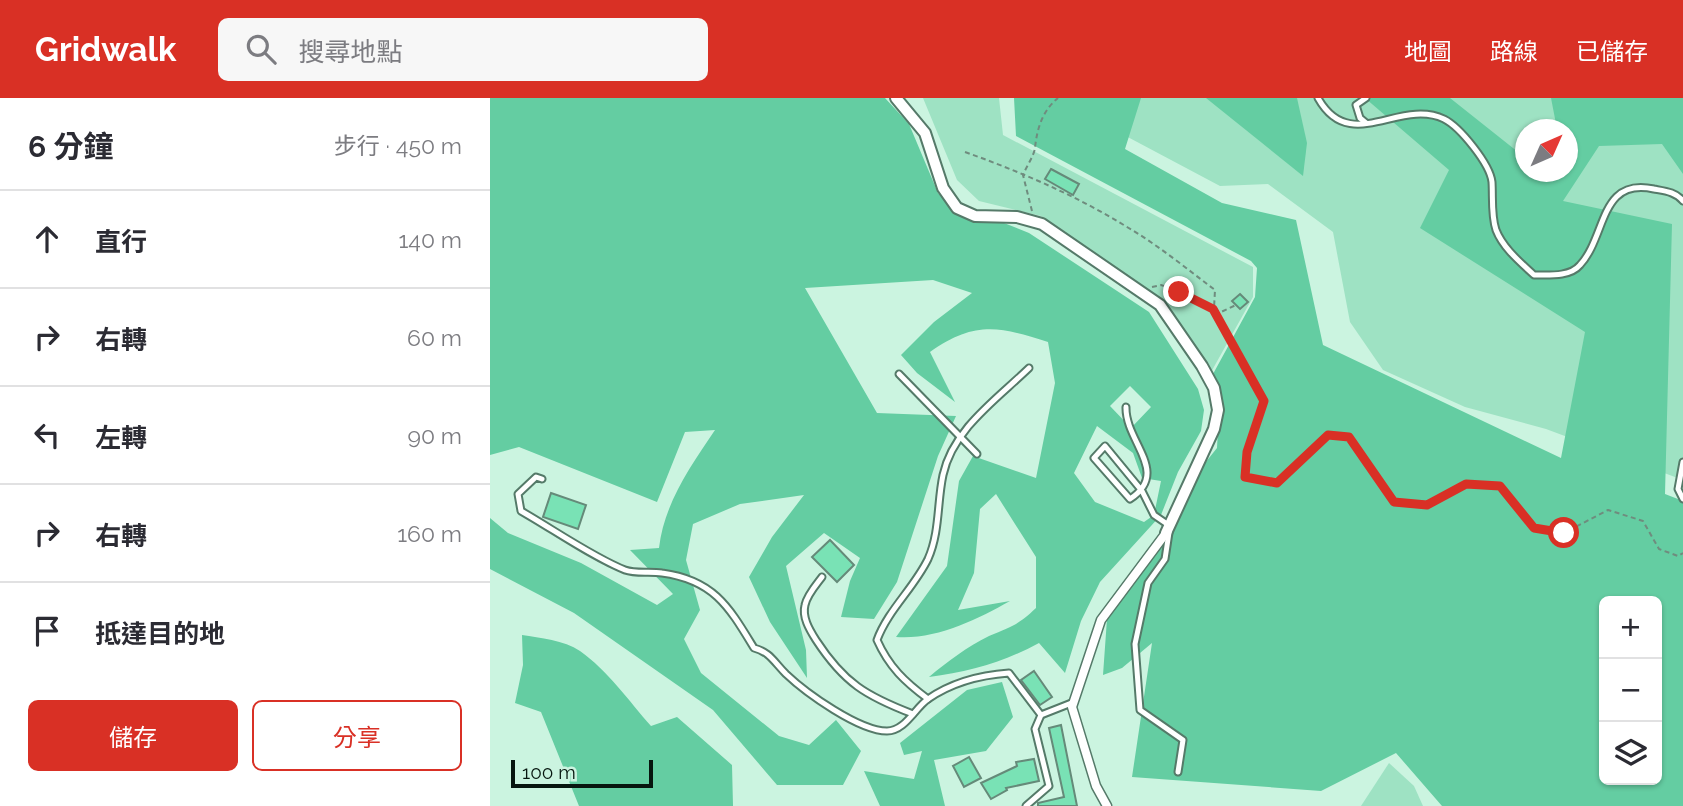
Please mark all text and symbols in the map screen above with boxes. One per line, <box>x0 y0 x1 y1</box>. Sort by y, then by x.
search box <box>218 18 708 81</box>
text: Gridwalk <box>35 30 176 69</box>
icon: search <box>242 30 280 68</box>
text: 搜尋地點 <box>298 37 402 67</box>
text: 地圖 <box>1404 37 1452 66</box>
text: 路線 <box>1490 37 1538 66</box>
text: 已儲存 <box>1576 37 1648 66</box>
north arrow <box>1515 119 1578 182</box>
text: 6 分鐘 <box>28 129 113 164</box>
text: 步行 · 450 m <box>334 132 462 159</box>
icon: ahead <box>28 220 66 258</box>
text: 140 m <box>399 226 462 253</box>
text: 直行 <box>95 227 147 257</box>
route end <box>1163 276 1194 307</box>
icon: right <box>28 318 66 356</box>
text: 60 m <box>407 324 462 351</box>
text: 右轉 <box>95 325 147 355</box>
icon: left <box>28 416 66 454</box>
text: 90 m <box>407 422 462 449</box>
text: 左轉 <box>95 423 147 453</box>
icon: right <box>28 514 66 552</box>
route start <box>1548 517 1579 548</box>
text: 160 m <box>397 520 462 547</box>
text: 右轉 <box>95 521 147 551</box>
map controls <box>1599 596 1662 785</box>
button: + <box>1599 596 1662 659</box>
icon: arrive <box>28 612 66 650</box>
text: 抵達目的地 <box>95 619 225 649</box>
button: − <box>1599 659 1662 722</box>
button: 儲存 <box>28 700 238 771</box>
button: 分享 <box>252 700 462 771</box>
button: layers <box>1599 722 1662 785</box>
scale bar <box>511 757 653 789</box>
text: 100 m <box>522 761 576 783</box>

